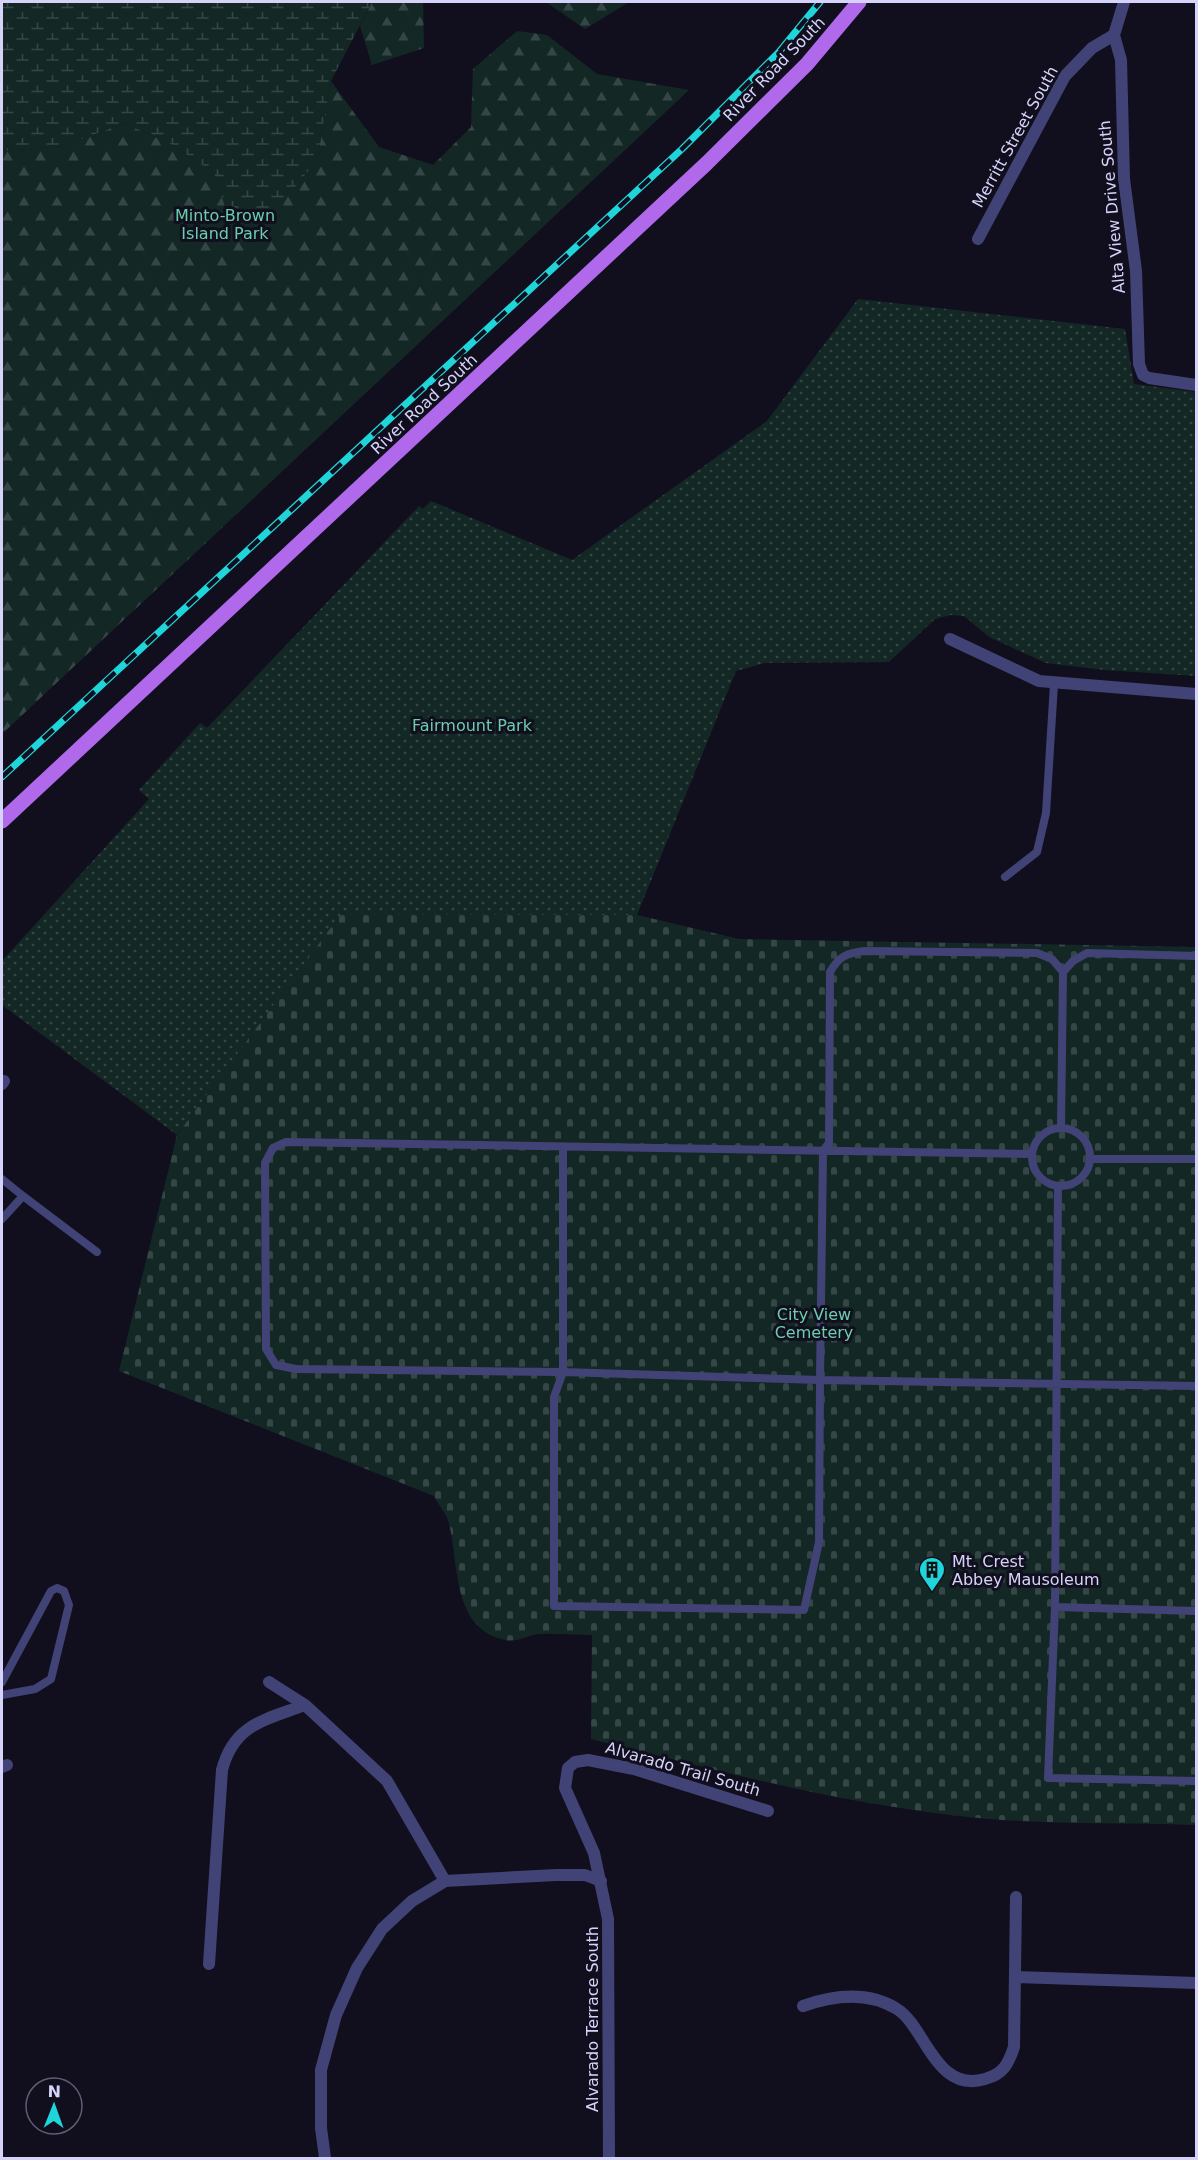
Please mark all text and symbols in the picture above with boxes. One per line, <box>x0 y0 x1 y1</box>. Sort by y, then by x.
street label: River Road South <box>719 13 829 125</box>
street label: Merritt Street South <box>968 63 1062 211</box>
street label: Alta View Drive South <box>1095 120 1129 294</box>
park label: Minto-Brown Island Park <box>175 206 275 243</box>
street label: River Road South <box>367 350 481 458</box>
park label: Fairmount Park <box>412 716 533 735</box>
park label: City View Cemetery <box>775 1305 853 1342</box>
place label: Mt. Crest Abbey Mausoleum <box>952 1552 1100 1589</box>
building icon: Mt. Crest Abbey Mausoleum <box>917 1555 947 1593</box>
street label: Alvarado Trail South <box>603 1738 763 1800</box>
street label: Alvarado Terrace South <box>583 1926 602 2112</box>
north arrow <box>24 2076 84 2136</box>
text: N <box>47 2082 61 2101</box>

